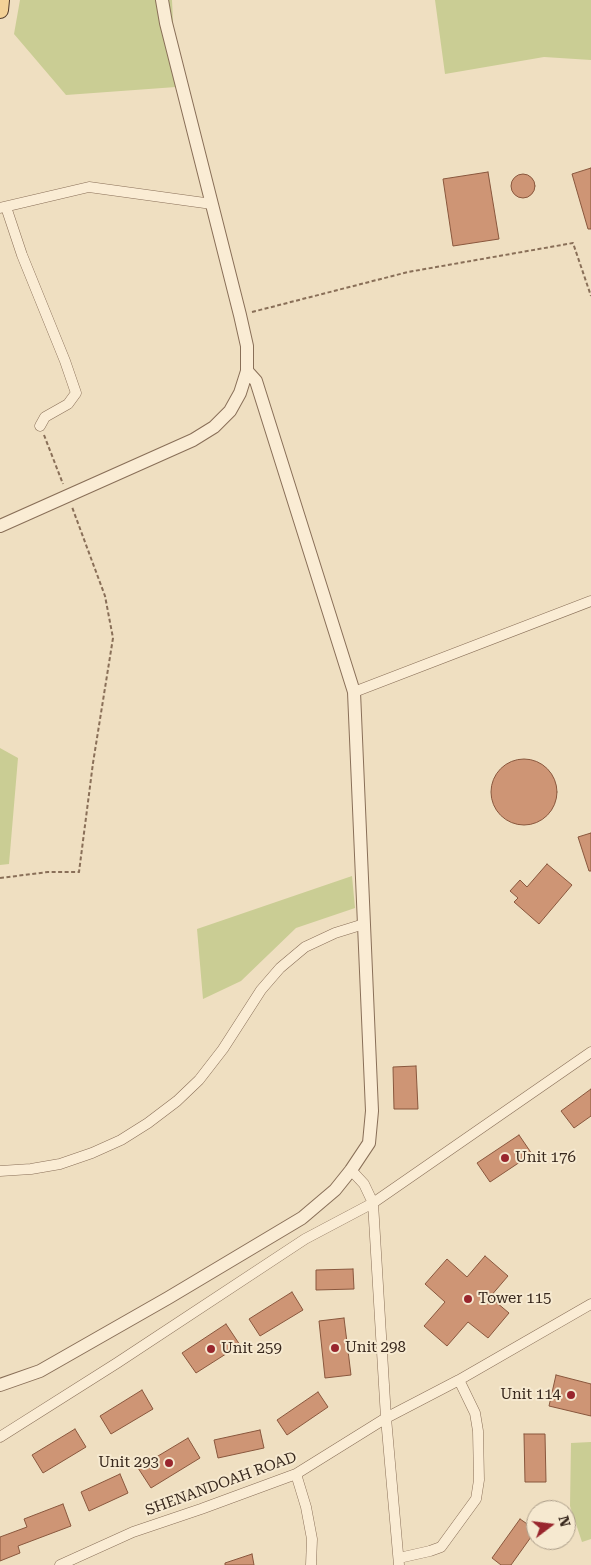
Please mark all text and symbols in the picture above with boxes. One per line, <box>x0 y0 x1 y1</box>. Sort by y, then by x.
place label: Unit 176 <box>515 1149 576 1167</box>
marker: Unit 176 <box>499 1152 511 1164</box>
place label: Tower 115 <box>478 1290 551 1308</box>
marker: Tower 115 <box>462 1293 474 1305</box>
place label: Unit 298 <box>345 1339 406 1357</box>
place label: Unit 259 <box>221 1340 282 1358</box>
marker: Unit 298 <box>329 1342 341 1354</box>
marker: Unit 259 <box>205 1343 217 1355</box>
place label: Unit 114 <box>500 1386 561 1404</box>
marker: Unit 114 <box>565 1389 577 1401</box>
street label: SHENANDOAH ROAD <box>143 1448 299 1520</box>
place label: Unit 293 <box>98 1454 159 1472</box>
marker: Unit 293 <box>163 1457 175 1469</box>
north arrow <box>526 1500 576 1550</box>
text: N <box>555 1514 574 1529</box>

